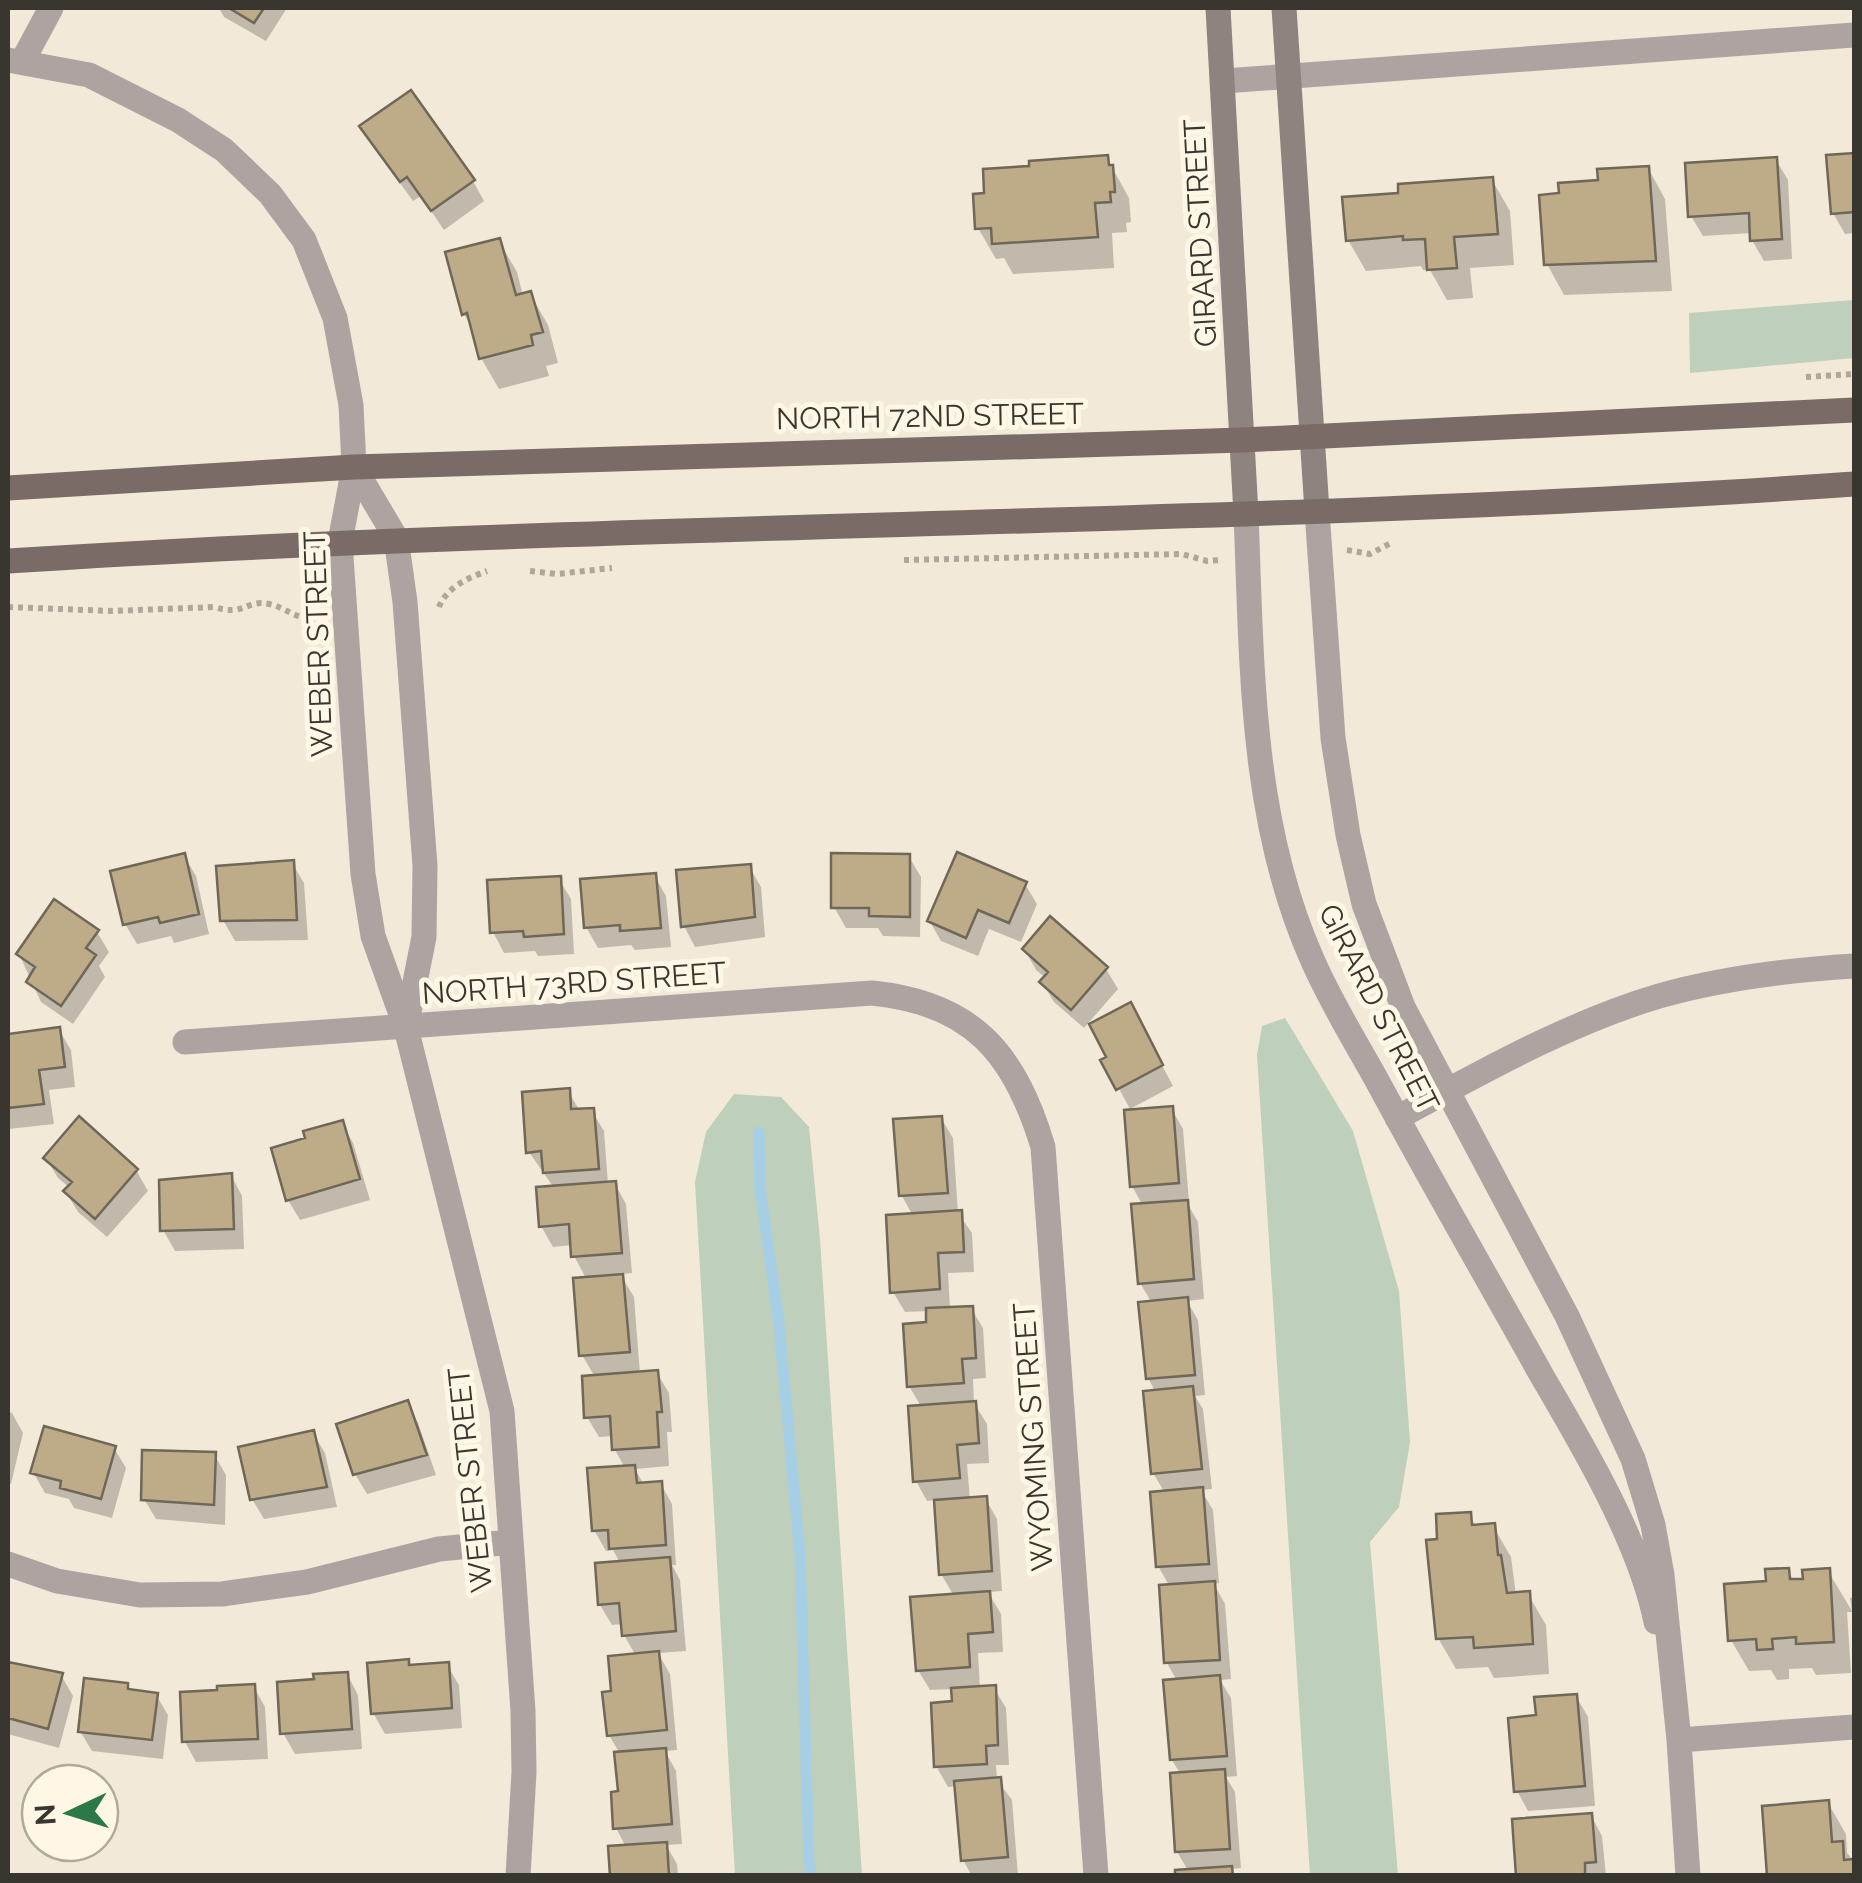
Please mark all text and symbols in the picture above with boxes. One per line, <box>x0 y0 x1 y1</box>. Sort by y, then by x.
street label: GIRARD STREET <box>1177 118 1223 348</box>
street label: NORTH 72ND STREET <box>776 396 1084 436</box>
street label: WEBER STREET <box>297 530 339 758</box>
street label: GIRARD STREET <box>1312 898 1446 1118</box>
street label: NORTH 73RD STREET <box>421 955 727 1011</box>
street label: WYOMING STREET <box>1006 1302 1060 1572</box>
street label: WEBER STREET <box>441 1366 499 1594</box>
north arrow <box>20 1763 120 1863</box>
text: N <box>28 1803 63 1827</box>

